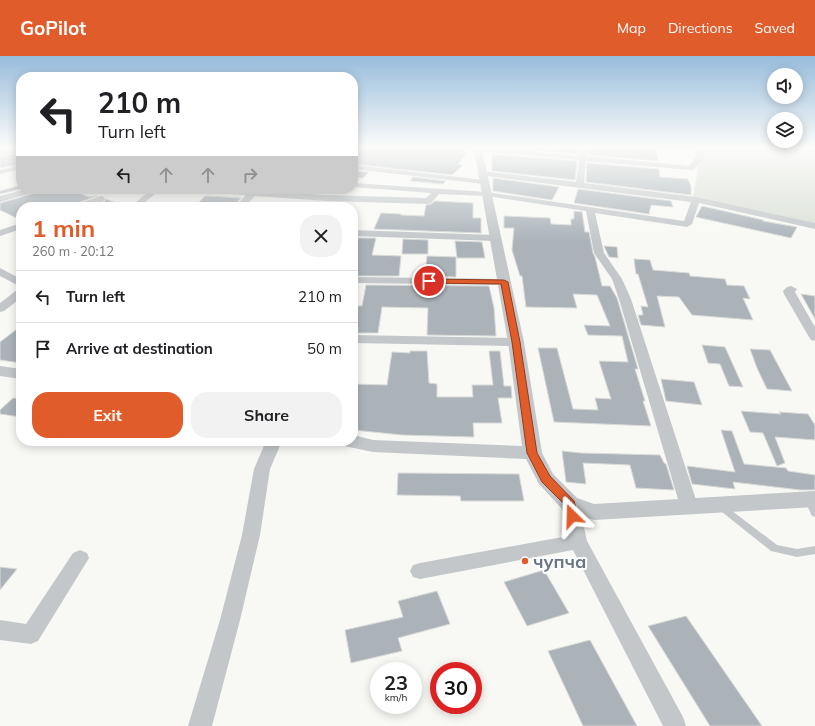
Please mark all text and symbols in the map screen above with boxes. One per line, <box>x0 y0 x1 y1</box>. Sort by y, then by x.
text: GoPilot <box>20 16 86 40</box>
text: Map <box>617 19 646 37</box>
text: Directions <box>668 19 733 37</box>
text: Saved <box>755 19 795 37</box>
map controls <box>767 68 803 148</box>
button: sound <box>767 68 803 104</box>
text: 210 m <box>98 85 181 120</box>
icon: left <box>32 88 84 140</box>
button: layers <box>767 112 803 148</box>
text: Turn left <box>98 120 166 143</box>
icon: left <box>113 164 135 186</box>
icon: ahead <box>155 164 177 186</box>
icon: ahead <box>197 164 219 186</box>
icon: right <box>239 164 261 186</box>
text: 1 min <box>32 213 95 243</box>
button: close <box>300 215 342 257</box>
text: 260 m · 20:12 <box>32 243 114 259</box>
pin <box>412 264 446 298</box>
icon: arrive <box>418 270 440 292</box>
icon: left <box>32 286 54 308</box>
text: Turn left <box>66 287 125 306</box>
text: 210 m <box>298 287 342 306</box>
icon: arrive <box>32 338 54 360</box>
text: Arrive at destination <box>66 339 213 358</box>
text: 50 m <box>307 339 342 358</box>
button: Exit <box>32 392 183 438</box>
button: Share <box>191 392 342 438</box>
position arrow <box>551 495 593 537</box>
place label: чупча <box>533 550 587 573</box>
marker: чупча <box>520 556 530 566</box>
speed limit sign: 30 <box>430 662 482 714</box>
text: 23 <box>384 670 408 695</box>
text: km/h <box>385 691 407 704</box>

